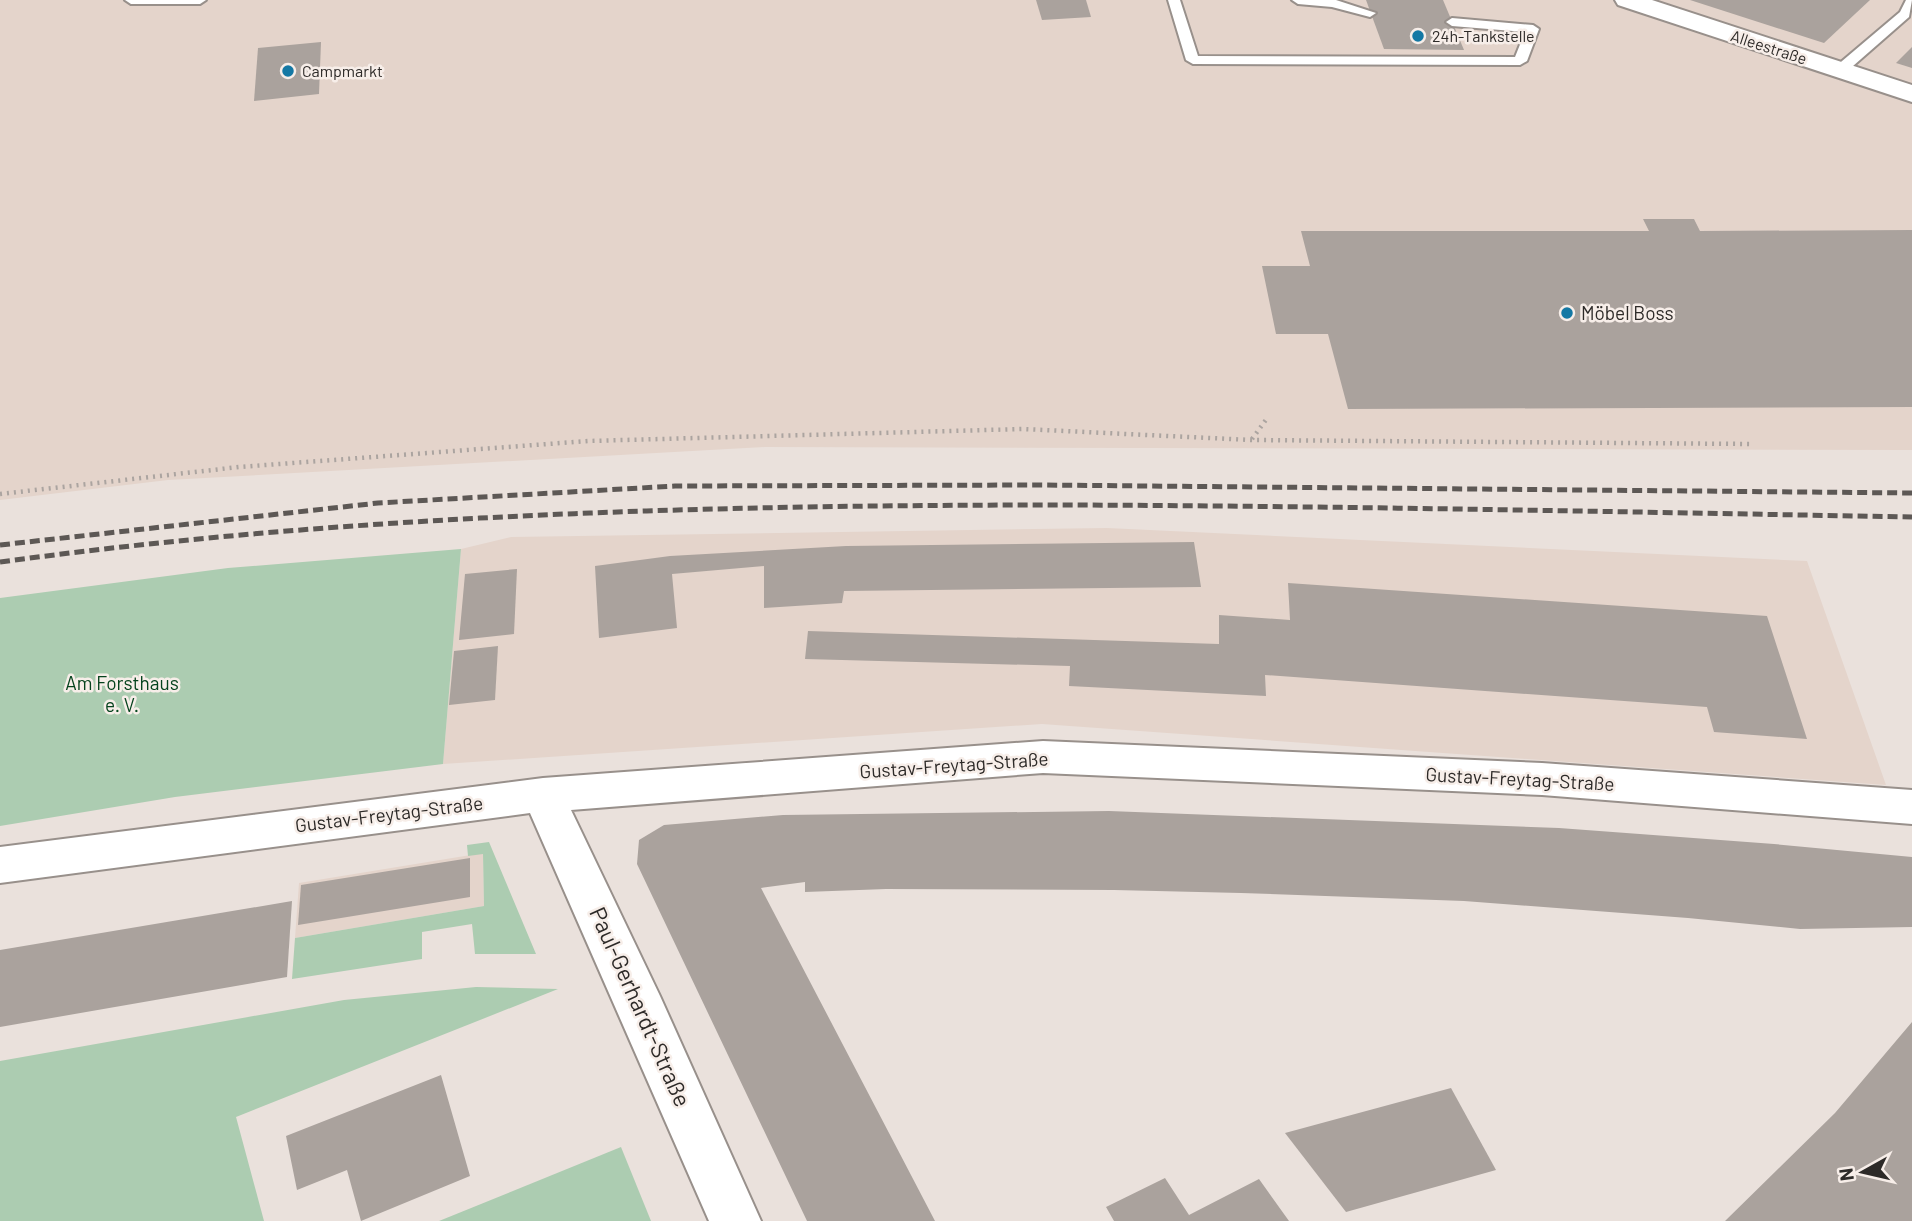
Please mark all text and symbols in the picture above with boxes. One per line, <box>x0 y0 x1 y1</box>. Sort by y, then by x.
street label: Alleestraße <box>1729 25 1810 68</box>
place label: 24h-Tankstelle <box>1432 26 1535 45</box>
marker: 24h-Tankstelle <box>1410 28 1426 44</box>
place label: Campmarkt <box>302 61 383 80</box>
marker: Campmarkt <box>280 63 296 79</box>
place label: Möbel Boss <box>1581 301 1674 324</box>
marker: Möbel Boss <box>1559 305 1575 321</box>
park label: Am Forsthaus e. V. <box>65 671 179 716</box>
street label: Gustav-Freytag-Straße <box>859 746 1049 783</box>
street label: Gustav-Freytag-Straße <box>1425 762 1615 795</box>
street label: Gustav-Freytag-Straße <box>294 791 484 836</box>
street label: Paul-Gerhardt-Straße <box>584 902 698 1111</box>
north arrow <box>1828 1137 1898 1207</box>
text: N <box>1833 1167 1858 1182</box>

